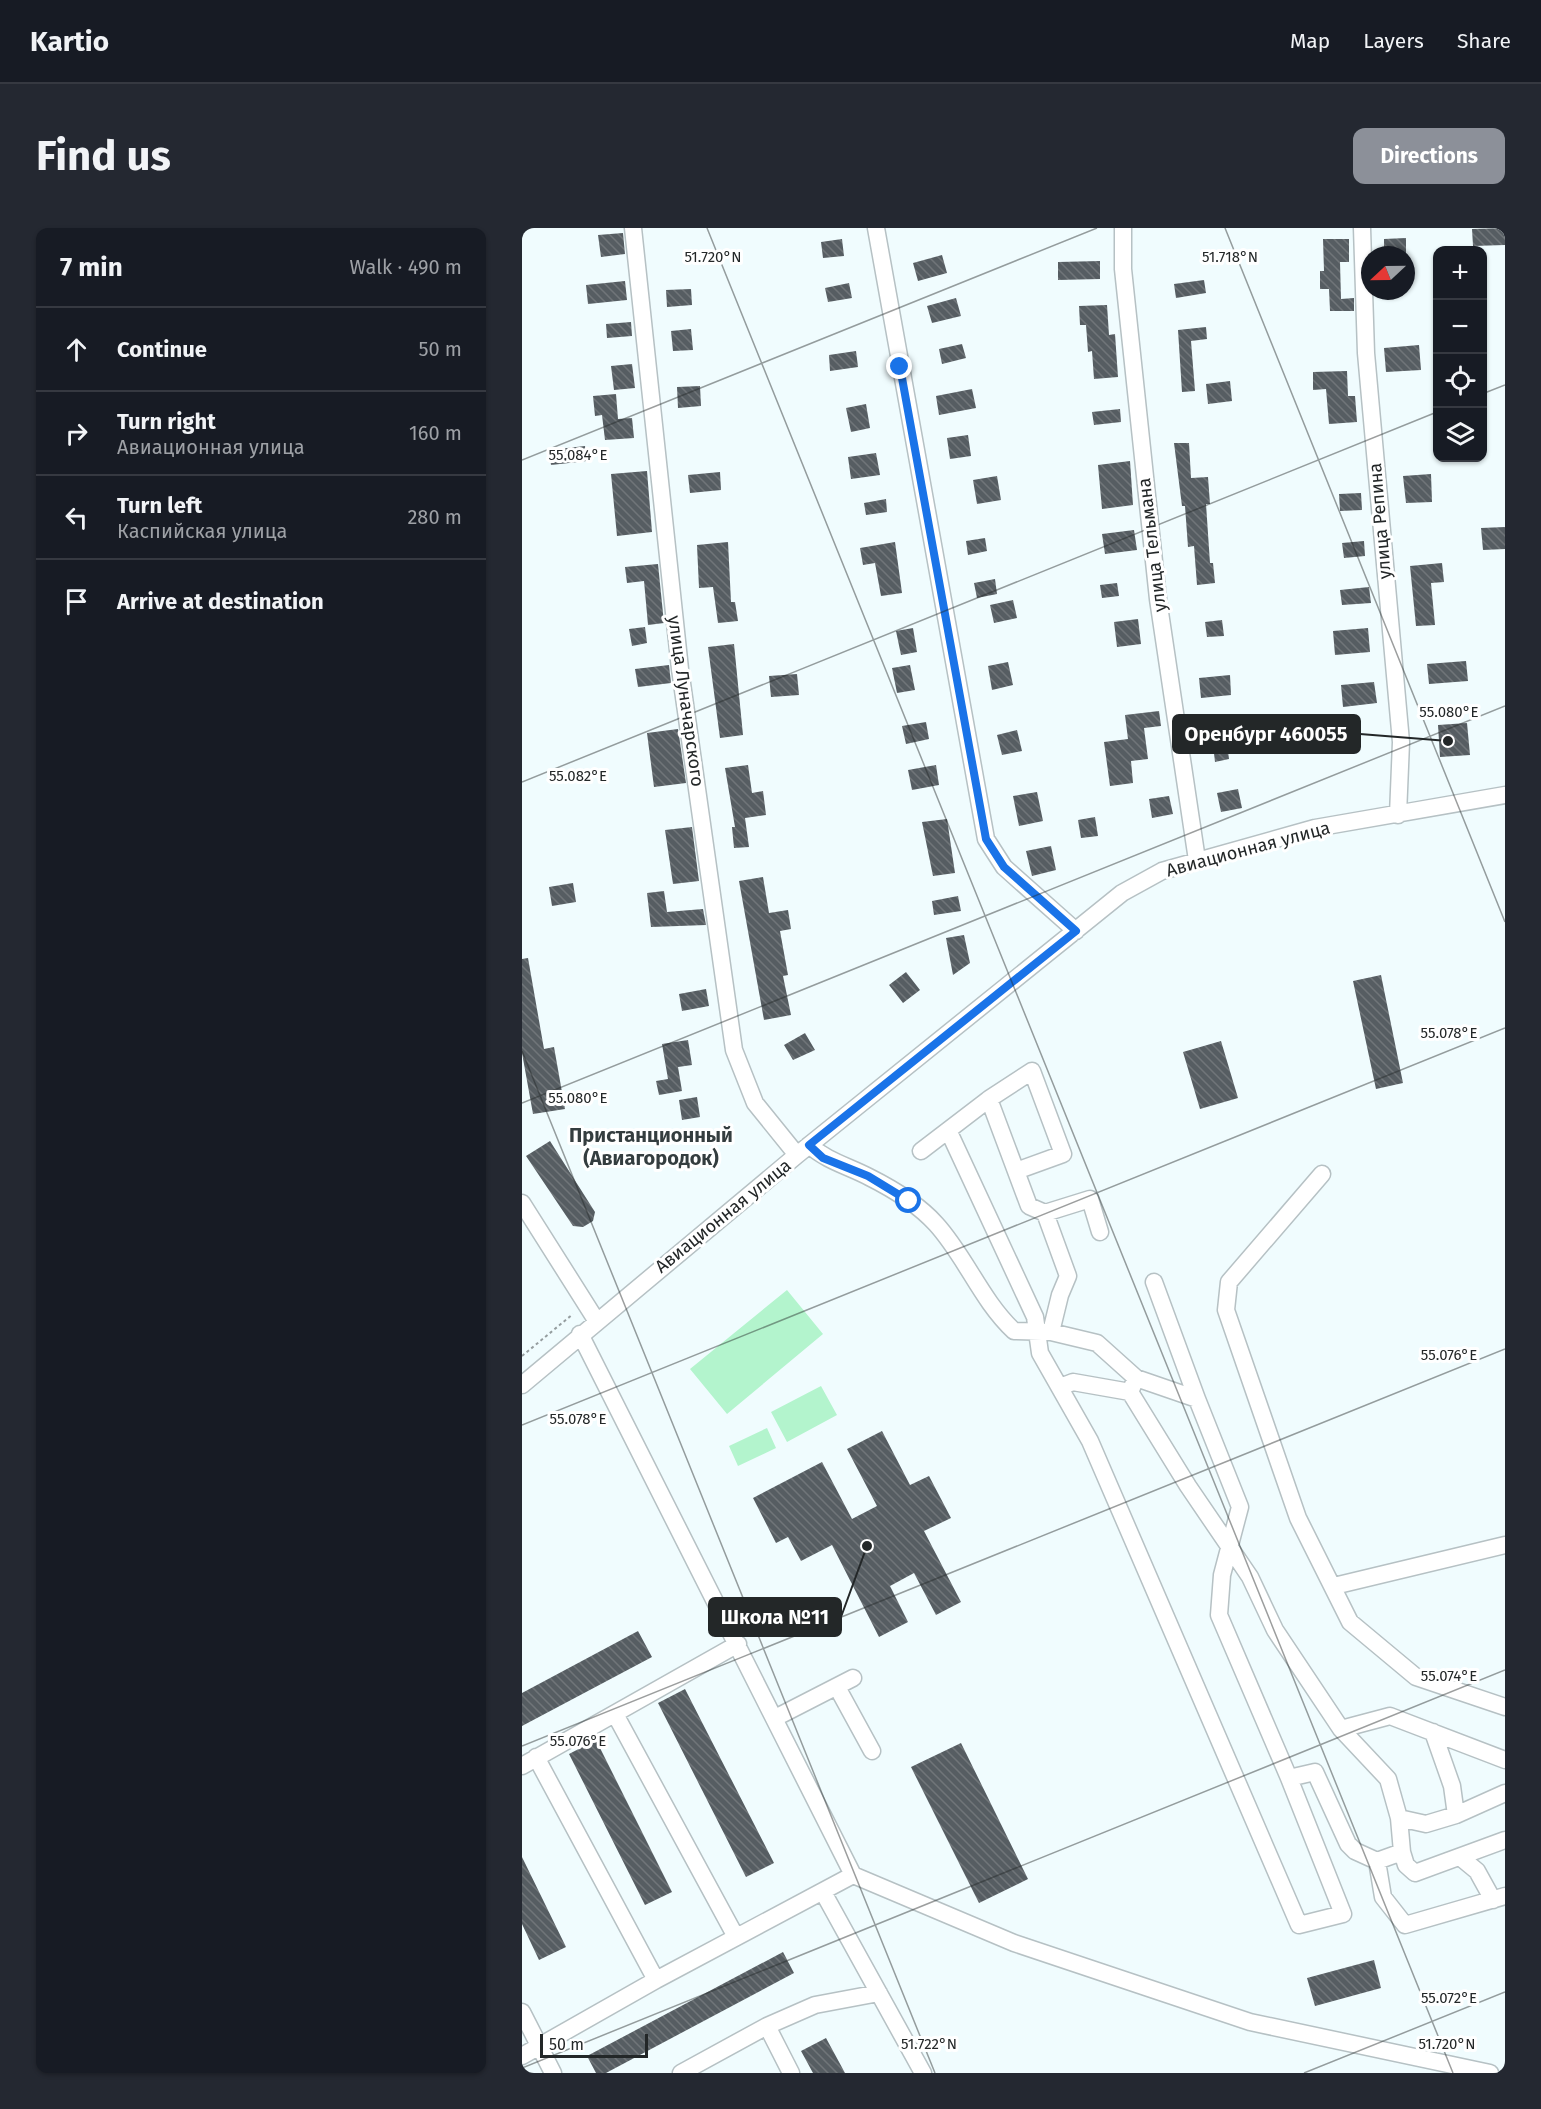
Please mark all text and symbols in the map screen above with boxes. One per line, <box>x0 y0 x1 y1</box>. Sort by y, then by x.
text: Kartio <box>30 25 109 58</box>
text: Map <box>1290 28 1330 54</box>
text: Layers <box>1363 28 1424 54</box>
text: Share <box>1457 28 1511 54</box>
button: Directions <box>1353 128 1505 184</box>
text: Find us <box>36 131 171 181</box>
north arrow <box>1361 246 1415 300</box>
map controls <box>1433 246 1487 462</box>
button: + <box>1433 246 1487 300</box>
text: 51.720°N <box>684 248 742 266</box>
text: 51.718°N <box>1202 248 1258 266</box>
text: 7 min <box>60 252 123 283</box>
text: Walk · 490 m <box>350 255 462 279</box>
button: − <box>1433 300 1487 354</box>
icon: ahead <box>60 333 93 366</box>
text: Continue <box>117 336 207 363</box>
text: 50 m <box>418 337 462 361</box>
route end <box>886 353 912 379</box>
button: locate <box>1433 354 1487 408</box>
text: Turn right <box>117 408 216 435</box>
button: layers <box>1433 408 1487 462</box>
icon: right <box>60 417 93 450</box>
text: 160 m <box>409 421 462 445</box>
text: Авиационная улица <box>117 435 305 459</box>
text: 55.084°E <box>549 446 607 464</box>
street label: улица Репина <box>1364 462 1396 580</box>
street label: улица Тельмана <box>1133 477 1171 613</box>
text: Turn left <box>117 492 202 519</box>
icon: left <box>60 501 93 534</box>
text: 280 m <box>407 505 462 529</box>
text: Каспийская улица <box>117 519 287 543</box>
icon: arrive <box>60 585 93 618</box>
text: Arrive at destination <box>117 588 324 615</box>
street label: улица Луначарского <box>663 614 709 788</box>
text: 55.080°E <box>1419 703 1479 721</box>
callout: Оренбург 460055 <box>1173 715 1360 753</box>
text: Оренбург 460055 <box>1185 722 1348 746</box>
text: 55.082°E <box>549 767 607 785</box>
street label: Авиационная улица <box>1164 817 1332 881</box>
text: 55.078°E <box>1421 1024 1477 1042</box>
text: 55.080°E <box>548 1089 608 1107</box>
district label: Пристанционный (Авиагородок) <box>569 1123 733 1170</box>
street label: Авиационная улица <box>650 1154 796 1278</box>
route start <box>895 1187 921 1213</box>
text: 55.076°E <box>1421 1346 1477 1364</box>
text: 55.078°E <box>550 1410 606 1428</box>
callout: Школа №11 <box>709 1598 841 1636</box>
text: Школа №11 <box>721 1605 829 1629</box>
text: 55.074°E <box>1421 1667 1477 1685</box>
text: 55.076°E <box>550 1732 606 1750</box>
text: 55.072°E <box>1421 1989 1477 2007</box>
scale bar <box>540 2031 648 2058</box>
text: 50 m <box>549 2035 584 2054</box>
text: 51.722°N <box>901 2035 957 2053</box>
text: 51.720°N <box>1418 2035 1476 2053</box>

